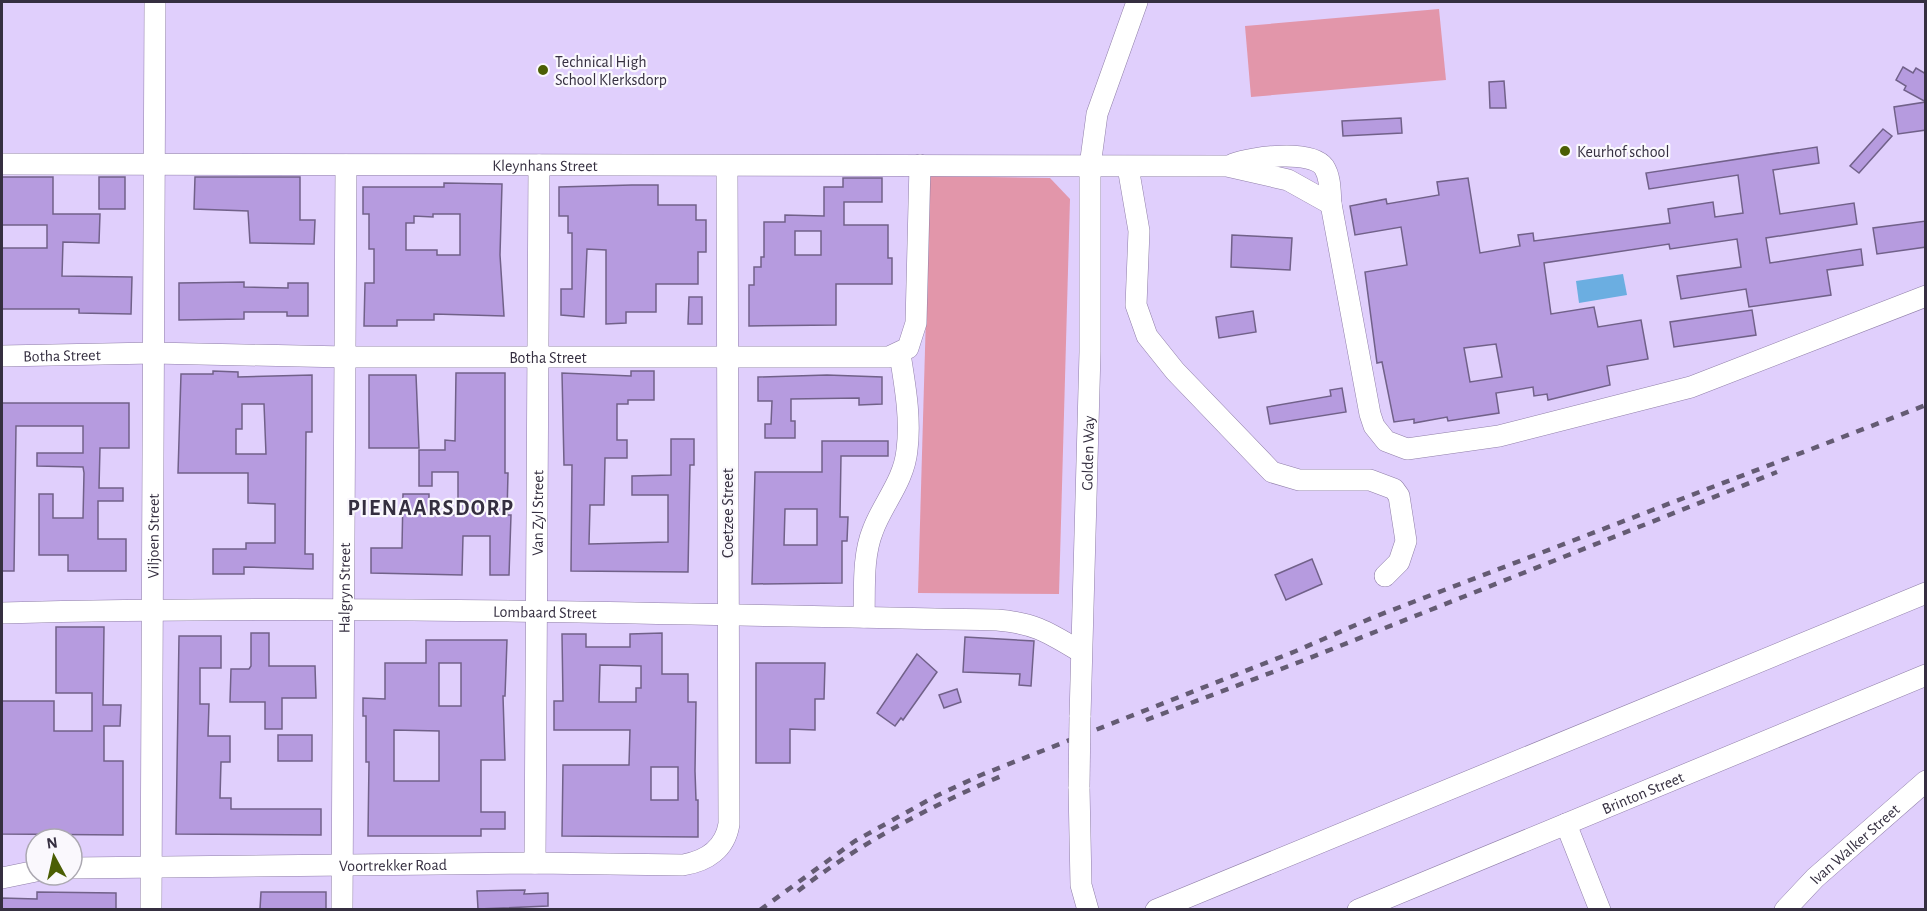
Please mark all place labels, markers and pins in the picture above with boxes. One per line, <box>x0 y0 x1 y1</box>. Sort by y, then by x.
place label: Technical High School Klerksdorp <box>555 54 667 88</box>
marker: Technical High School Klerksdorp <box>536 63 550 77</box>
marker: Keurhof school <box>1558 144 1572 158</box>
place label: Keurhof school <box>1577 144 1669 160</box>

